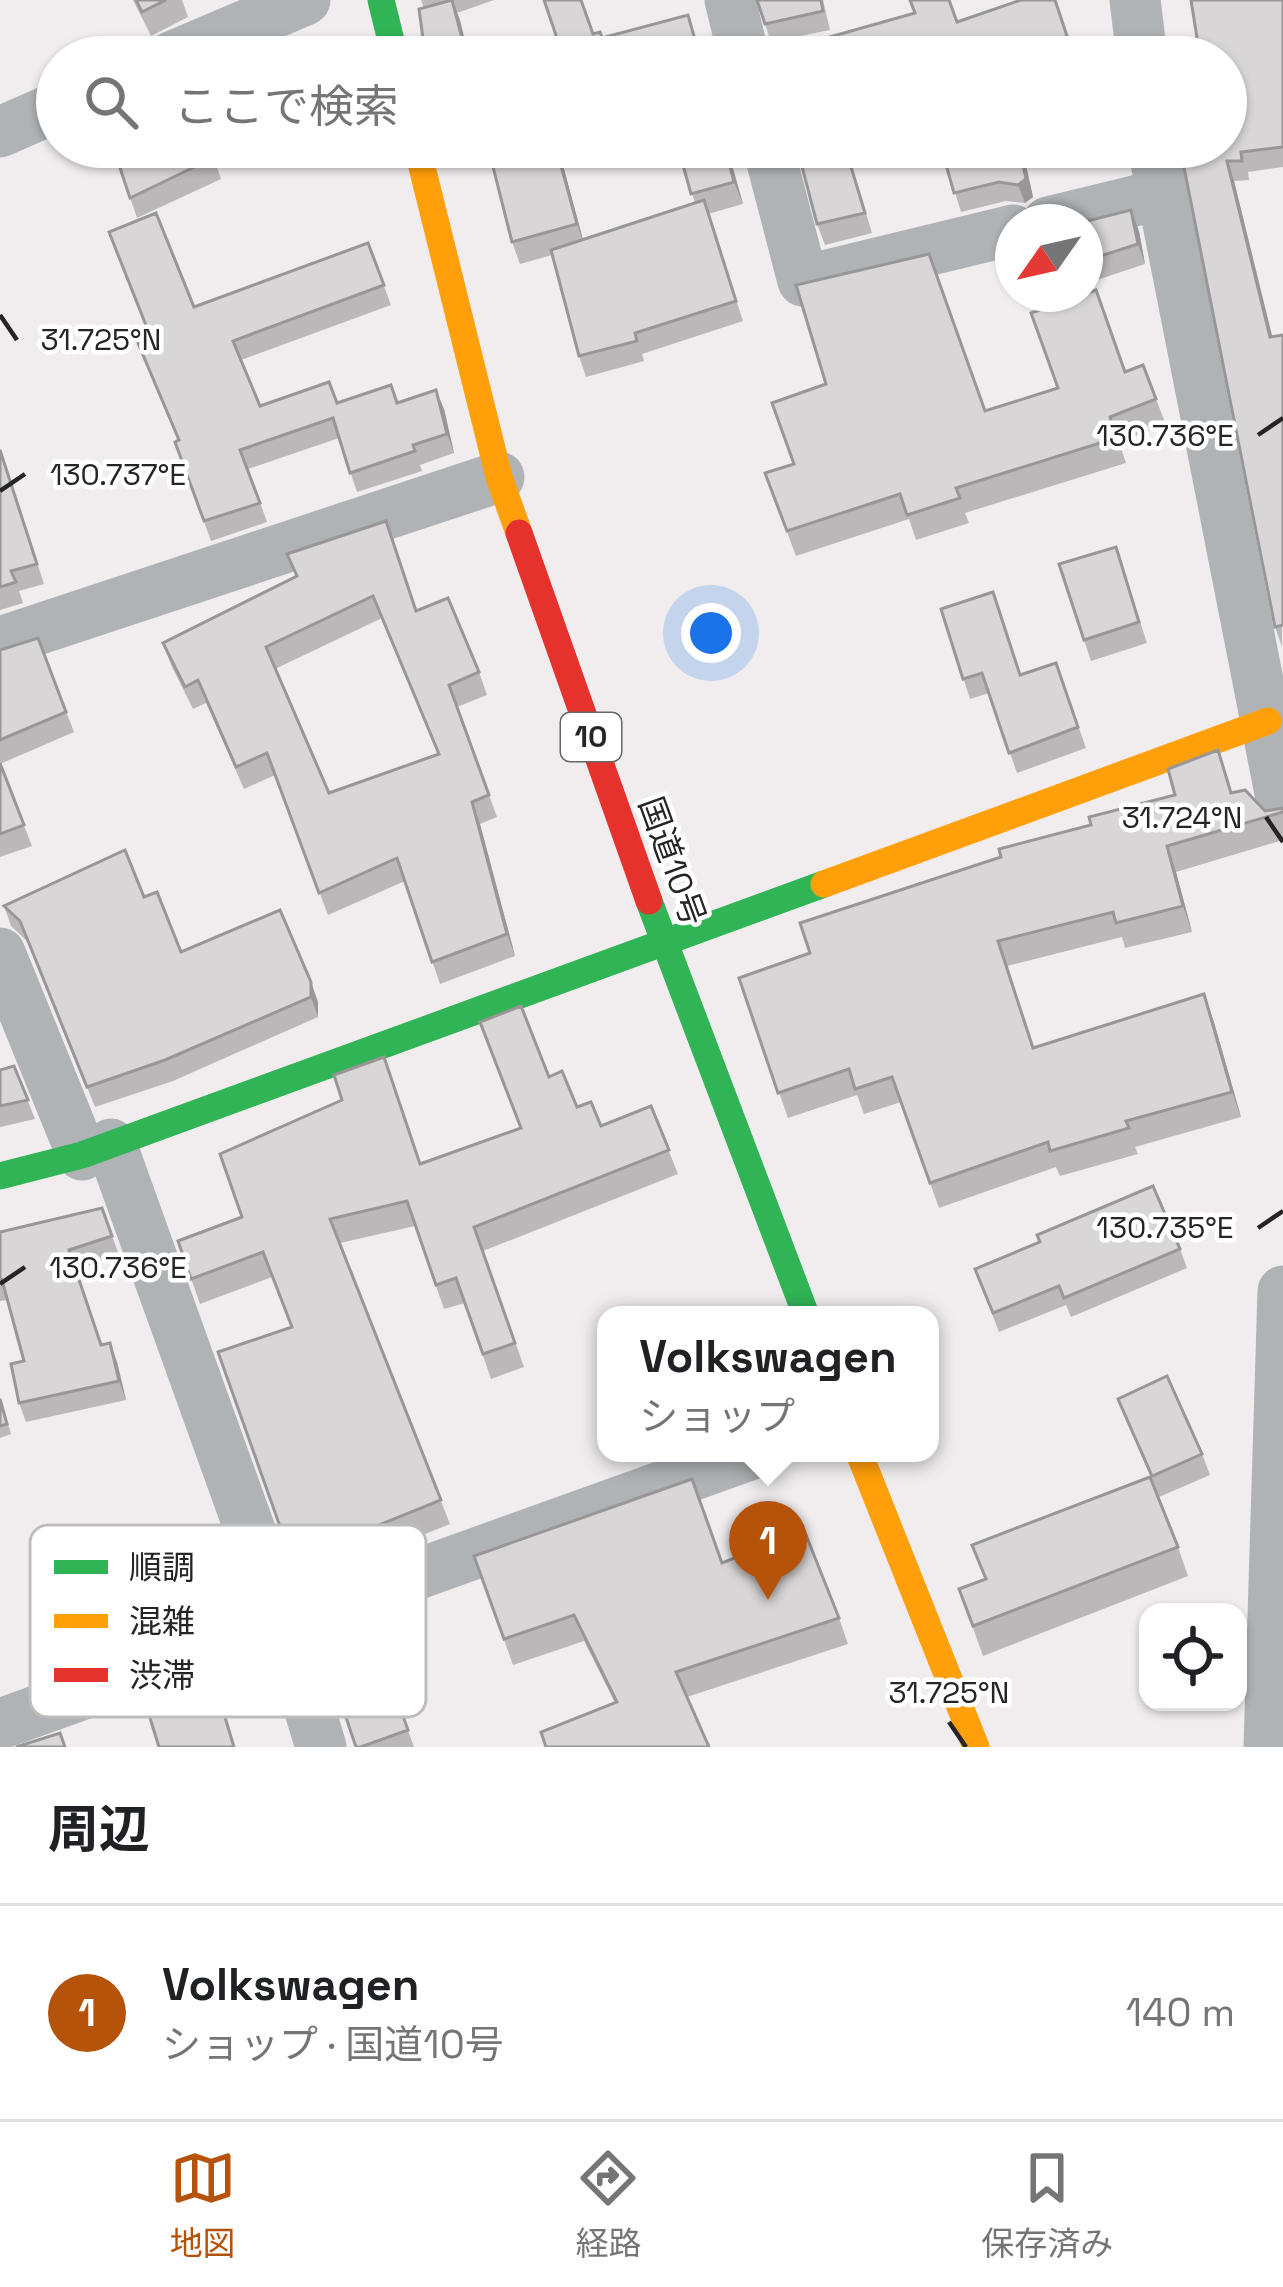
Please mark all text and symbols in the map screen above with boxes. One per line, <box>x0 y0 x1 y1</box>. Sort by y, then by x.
search box <box>36 36 1247 168</box>
icon: search <box>78 69 144 135</box>
text: ここで検索 <box>174 78 399 135</box>
north arrow <box>995 204 1103 312</box>
text: 31.725°N <box>41 320 161 359</box>
text: 130.736°E <box>1096 416 1234 455</box>
text: 130.737°E <box>50 455 186 494</box>
your location <box>681 603 741 663</box>
road number: 10 <box>561 713 621 761</box>
street label: 国道10号 <box>629 791 715 931</box>
text: 31.724°N <box>1122 798 1242 837</box>
text: 130.735°E <box>1096 1208 1234 1247</box>
text: 130.736°E <box>49 1248 187 1287</box>
popup <box>597 1306 939 1462</box>
text: Volkswagen <box>639 1328 897 1385</box>
text: ショップ <box>639 1392 795 1441</box>
pin: 1 <box>729 1501 807 1600</box>
legend <box>30 1525 426 1717</box>
text: 順調 <box>129 1547 195 1589</box>
text: 混雑 <box>129 1601 195 1643</box>
map controls <box>1139 1603 1247 1711</box>
button: locate <box>1139 1603 1247 1711</box>
text: 渋滞 <box>129 1655 195 1697</box>
text: 31.725°N <box>889 1673 1009 1712</box>
text: 周辺 <box>48 1797 150 1862</box>
text: Volkswagen <box>162 1956 420 2013</box>
text: 1 <box>78 1988 96 2037</box>
text: 140 m <box>1126 1988 1235 2037</box>
text: ショップ · 国道10号 <box>162 2020 504 2069</box>
tab: 地図 <box>170 2145 236 2265</box>
tab: 経路 <box>575 2145 641 2265</box>
tab: 保存済み <box>981 2145 1113 2265</box>

